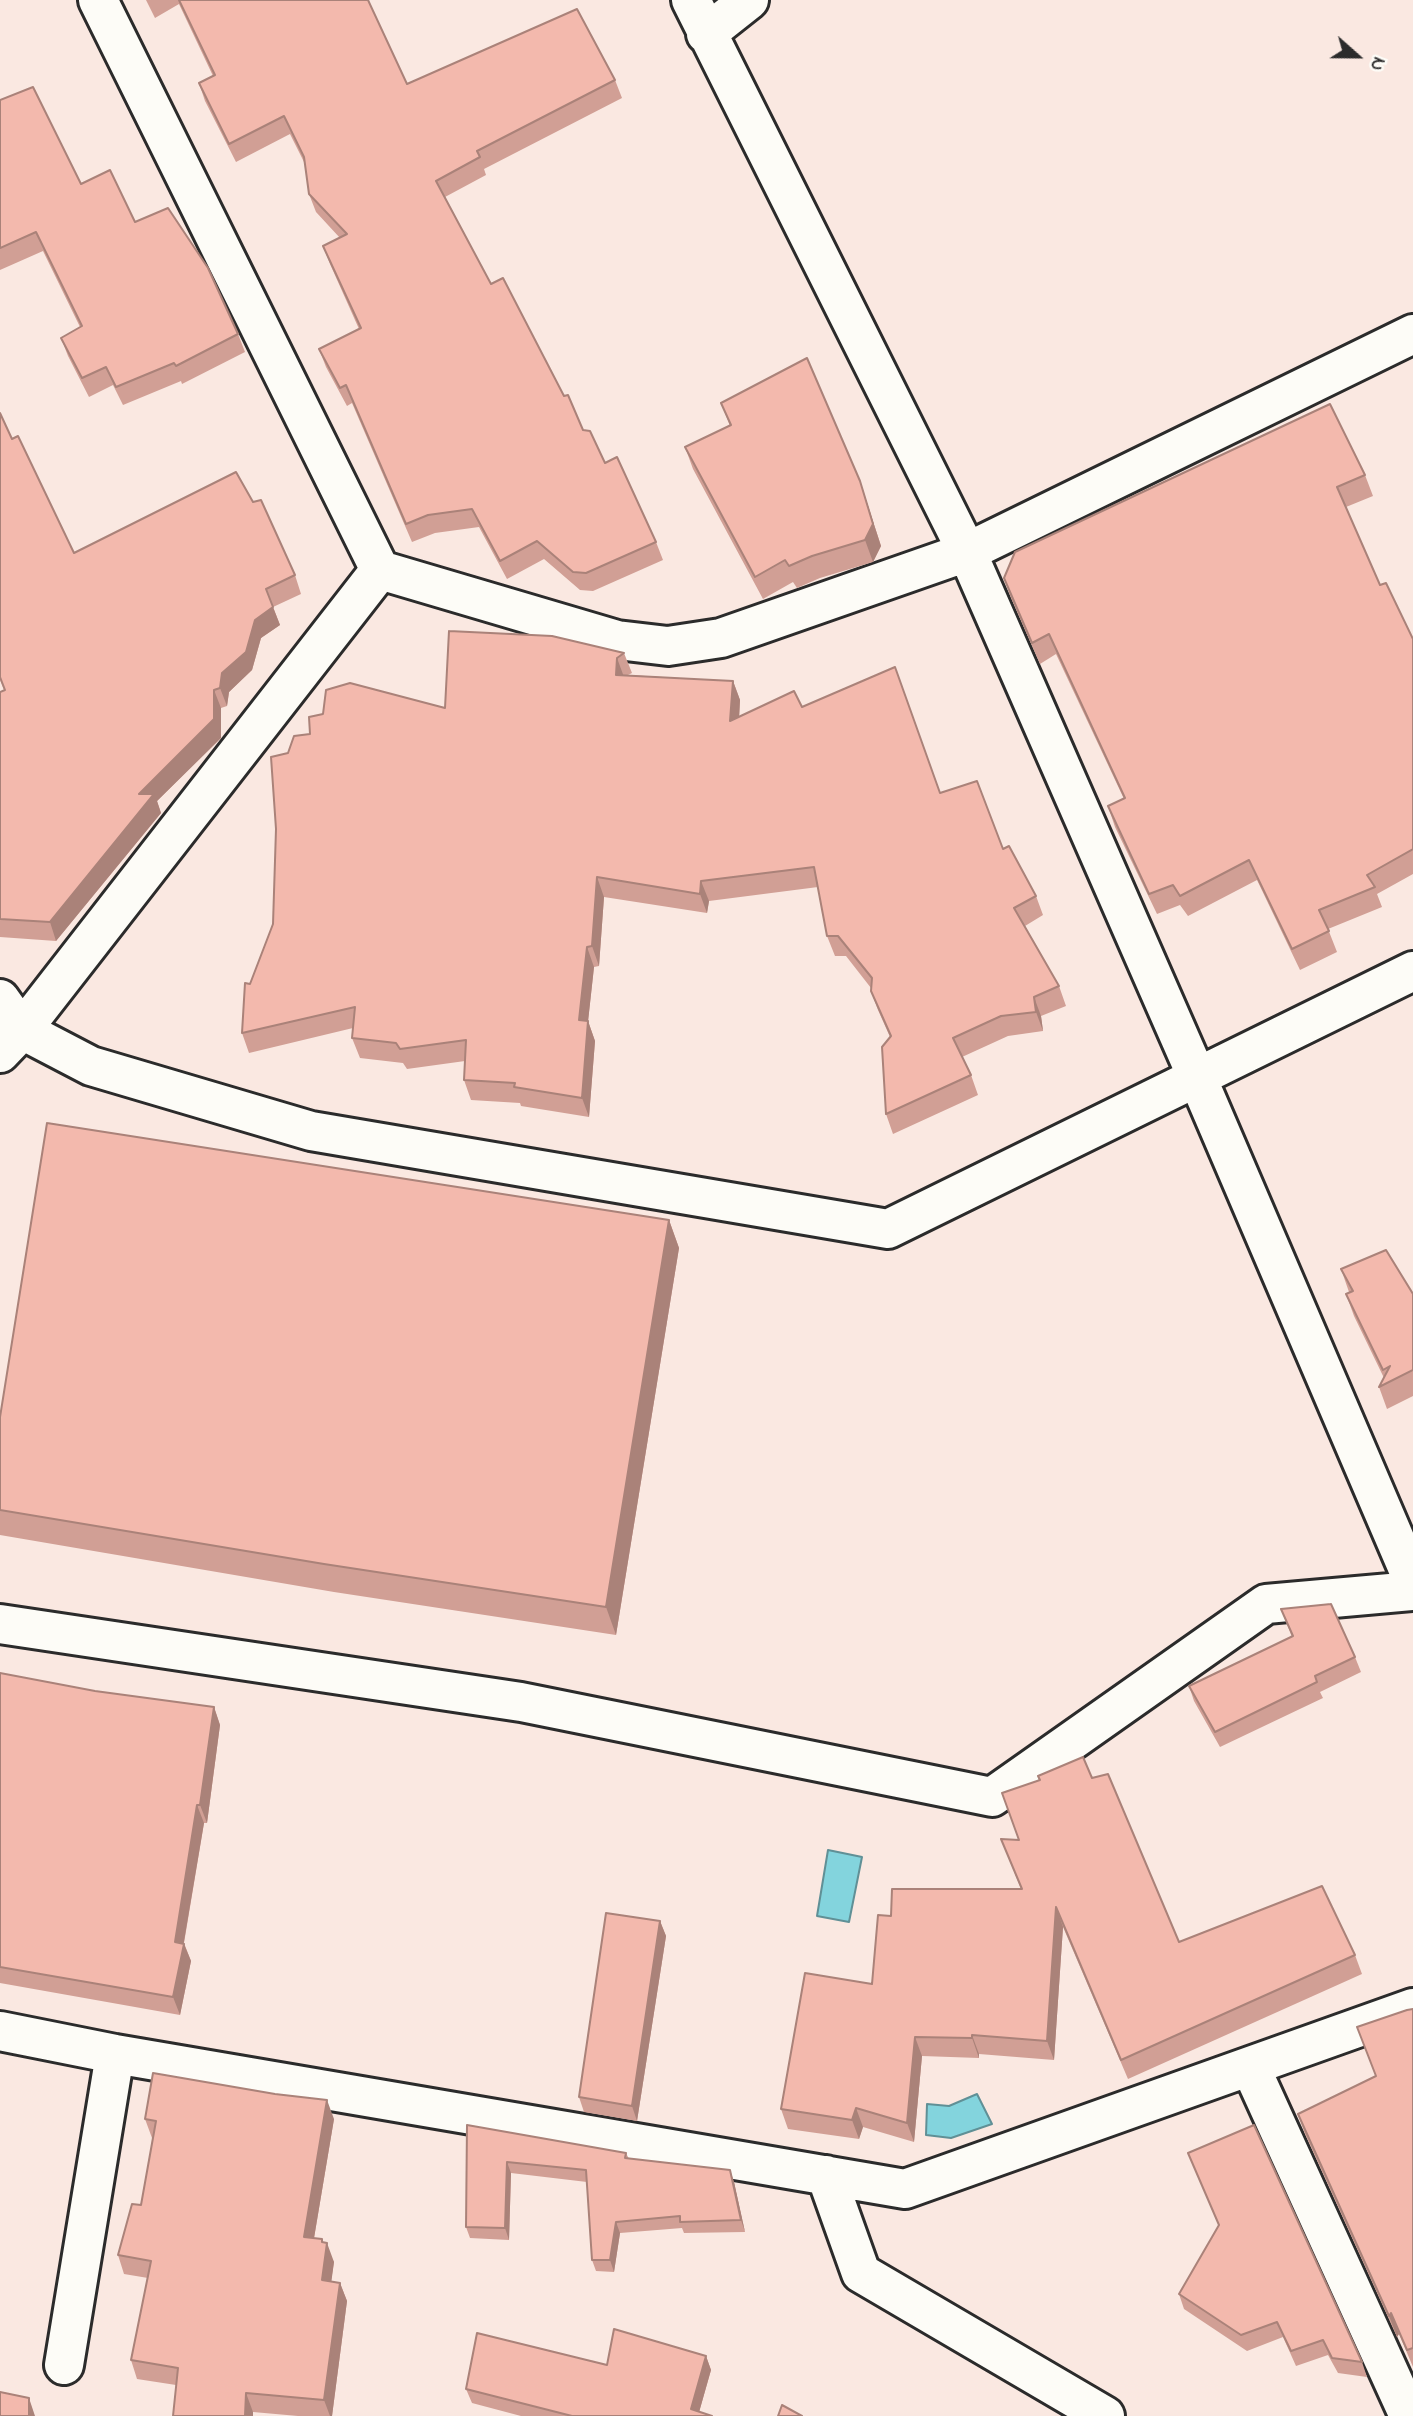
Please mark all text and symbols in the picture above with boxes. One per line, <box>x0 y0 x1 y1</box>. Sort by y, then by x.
north arrow <box>1322 21 1392 91</box>
text: N <box>1362 53 1392 75</box>

